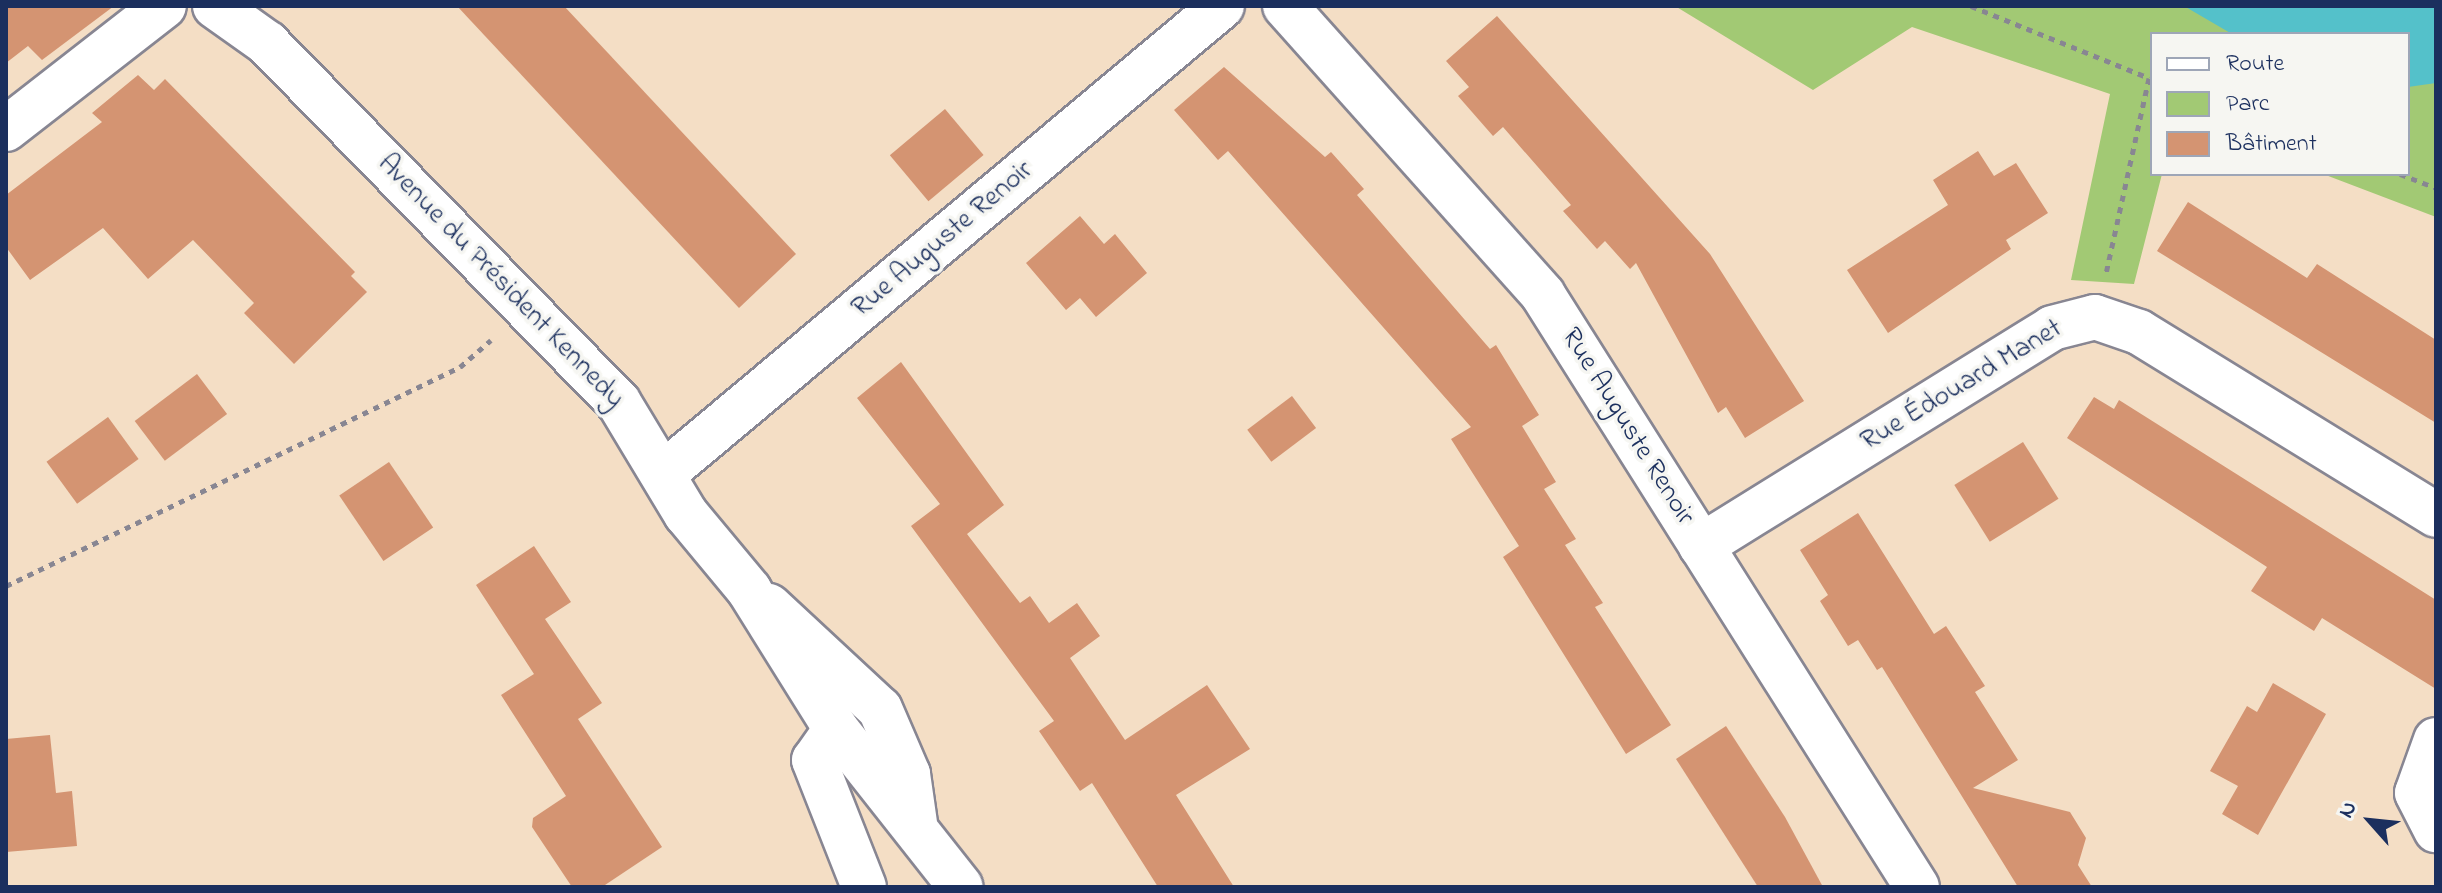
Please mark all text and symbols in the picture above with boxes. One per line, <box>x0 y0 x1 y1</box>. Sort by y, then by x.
legend <box>2150 32 2410 176</box>
text: Route <box>2226 47 2284 82</box>
text: Parc <box>2226 87 2270 122</box>
text: Bâtiment <box>2226 127 2317 162</box>
street label: Avenue du Président Kennedy <box>370 148 630 416</box>
street label: Rue Auguste Renoir <box>846 154 1040 326</box>
street label: Rue Édouard Manet <box>1855 313 2069 459</box>
street label: Rue Auguste Renoir <box>1553 322 1701 532</box>
north arrow <box>2330 781 2410 861</box>
text: N <box>2331 796 2366 824</box>

